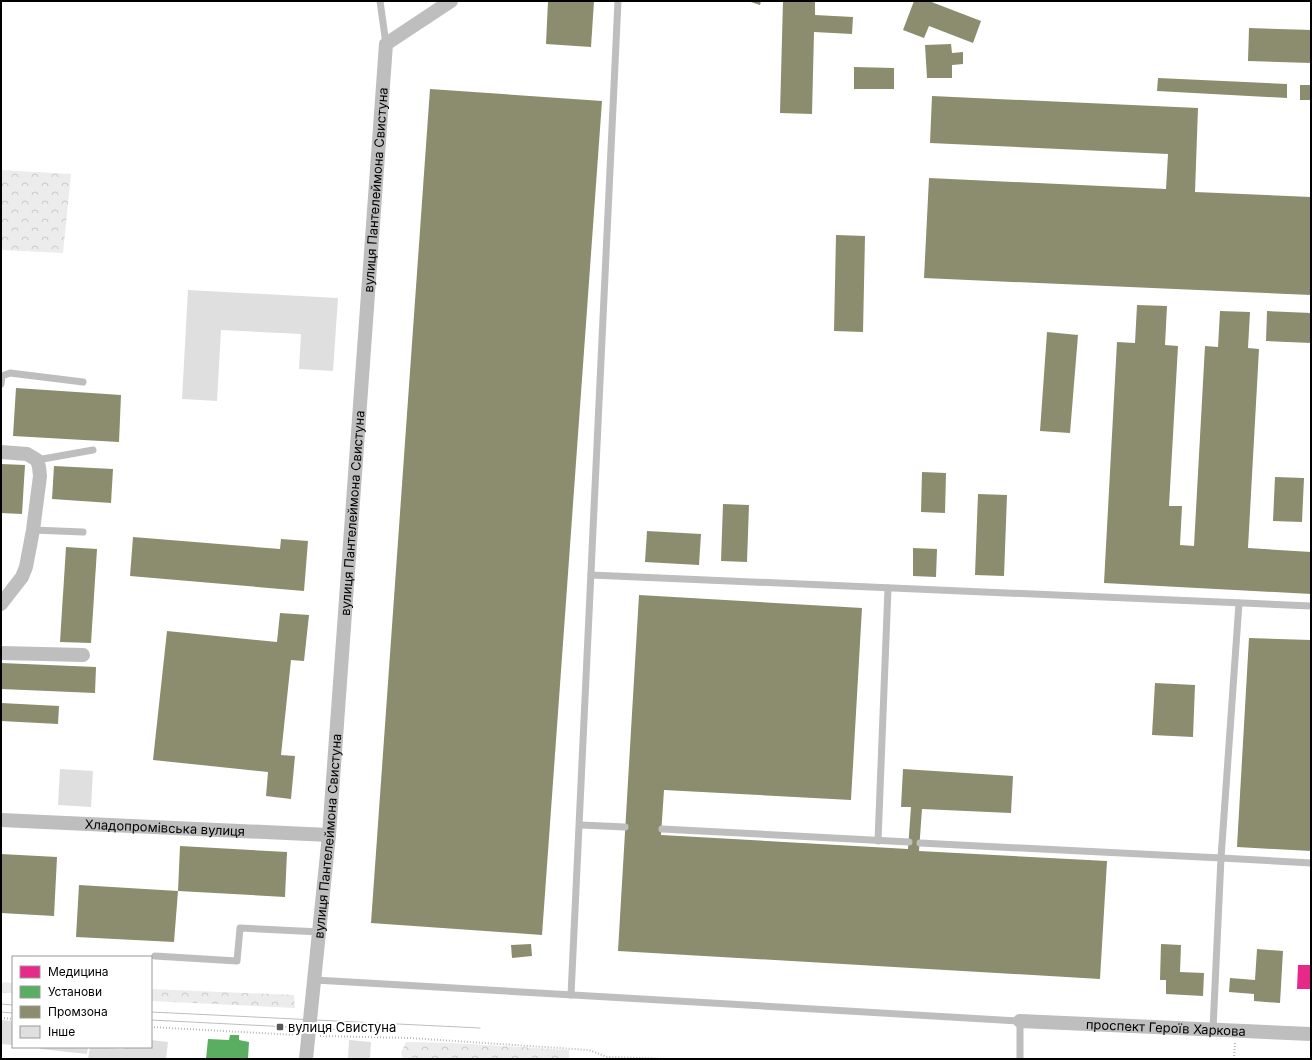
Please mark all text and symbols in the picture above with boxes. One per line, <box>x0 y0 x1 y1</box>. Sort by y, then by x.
street label: вулиця Пантелеймона Свистуна <box>360 87 391 293</box>
street label: вулиця Пантелеймона Свистуна <box>337 410 368 616</box>
street label: вулиця Пантелеймона Свистуна <box>310 733 344 939</box>
street label: Хладопромівська вулиця <box>84 816 245 839</box>
legend <box>12 956 152 1048</box>
text: Медицина <box>48 964 109 979</box>
text: Установи <box>48 984 102 999</box>
text: Промзона <box>48 1004 108 1019</box>
street label: проспект Героїв Харкова <box>1086 1016 1246 1039</box>
place label: вулиця Свистуна <box>288 1019 396 1035</box>
marker: вулиця Свистуна <box>275 1022 285 1032</box>
text: Інше <box>48 1024 75 1039</box>

